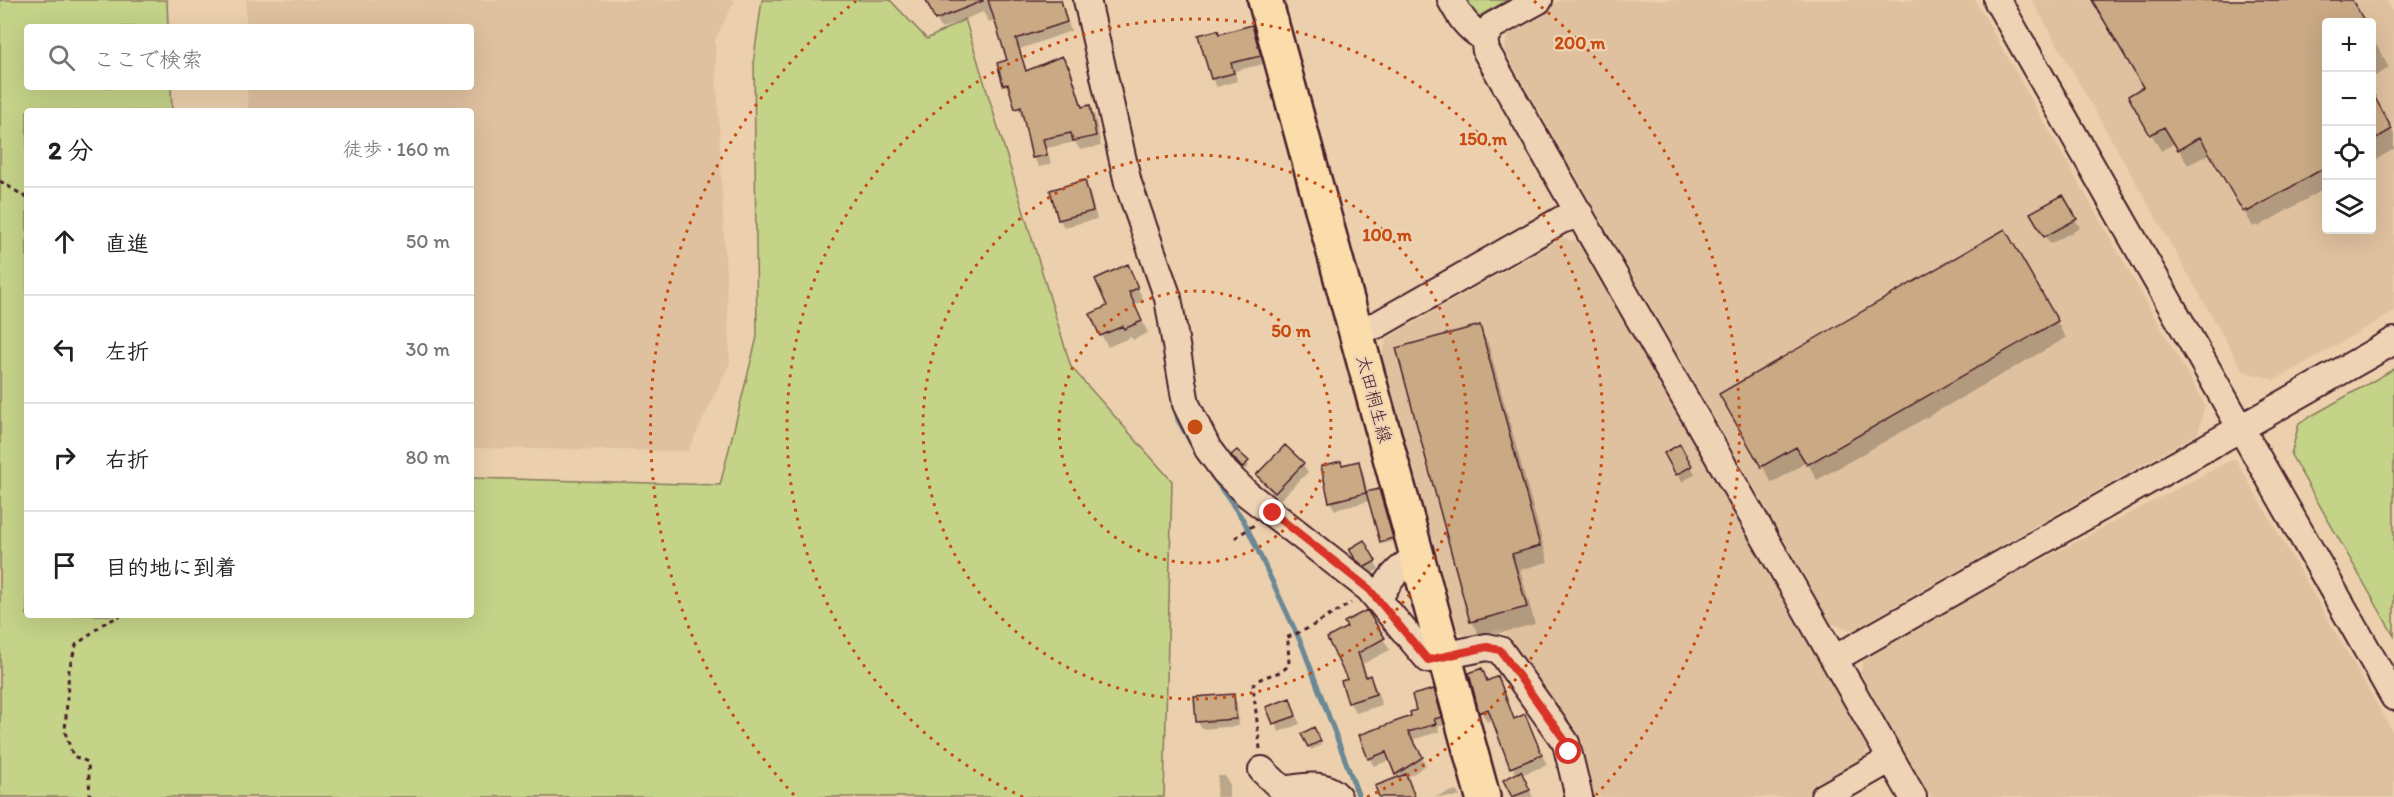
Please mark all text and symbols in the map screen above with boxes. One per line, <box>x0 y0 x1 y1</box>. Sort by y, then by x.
map controls <box>2322 18 2376 234</box>
button: + <box>2322 18 2376 72</box>
search box <box>24 24 474 90</box>
text: 200 m <box>1555 32 1606 54</box>
icon: search <box>45 41 78 74</box>
text: ここで検索 <box>93 46 203 73</box>
button: − <box>2322 72 2376 126</box>
button: locate <box>2322 126 2376 180</box>
text: 150 m <box>1459 128 1508 150</box>
text: 2 分 <box>48 134 94 166</box>
text: 徒歩 · 160 m <box>343 137 450 161</box>
button: layers <box>2322 180 2376 234</box>
text: 100 m <box>1362 224 1413 246</box>
icon: ahead <box>48 225 81 258</box>
text: 50 m <box>406 229 450 253</box>
text: 直進 <box>105 230 149 257</box>
text: 50 m <box>1271 320 1312 342</box>
icon: left <box>48 333 81 366</box>
text: 30 m <box>405 337 450 361</box>
text: 左折 <box>105 338 149 365</box>
street label: 太田桐生線 <box>1352 353 1396 445</box>
centre of rings <box>1185 417 1205 437</box>
icon: right <box>48 441 81 474</box>
text: 80 m <box>405 445 450 469</box>
text: 右折 <box>105 446 149 473</box>
route end <box>1259 499 1285 525</box>
icon: arrive <box>48 549 81 582</box>
text: 目的地に到着 <box>105 554 237 581</box>
route start <box>1555 738 1581 764</box>

